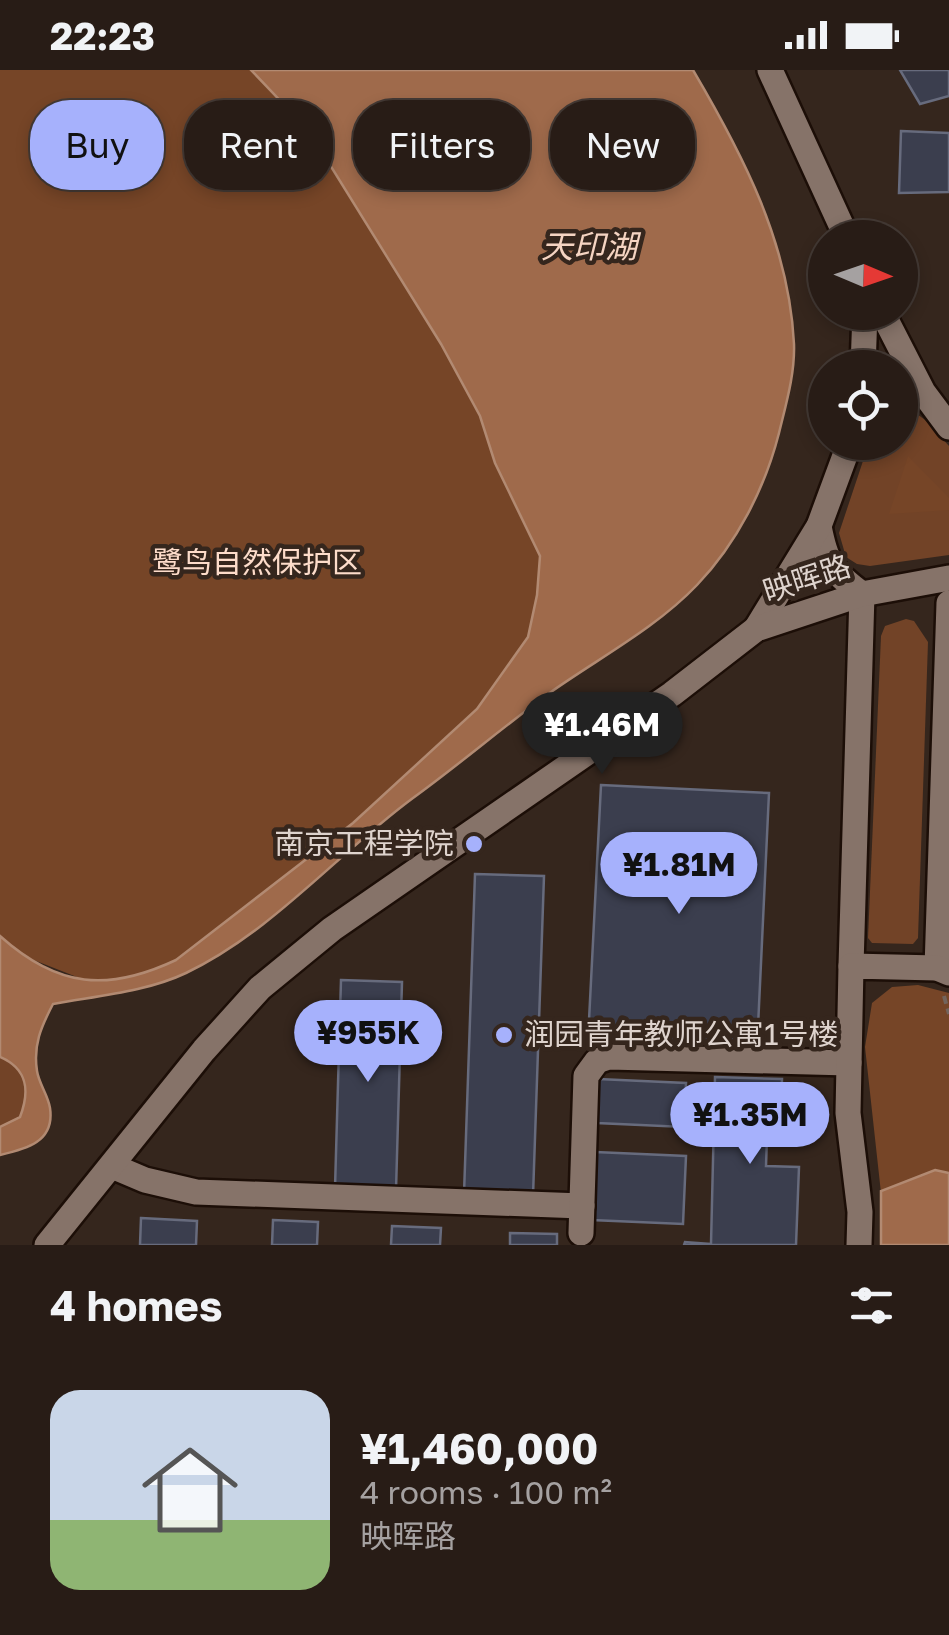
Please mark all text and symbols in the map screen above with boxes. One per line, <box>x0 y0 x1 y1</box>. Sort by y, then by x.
text: 22:23 <box>50 13 155 58</box>
chip: Buy <box>30 100 164 190</box>
chip: Rent <box>184 100 333 190</box>
chip: Filters <box>353 100 530 190</box>
chip: New <box>550 100 695 190</box>
north arrow <box>808 220 918 330</box>
map controls <box>808 220 918 460</box>
water label: 天印湖 <box>541 227 642 265</box>
button: locate <box>808 350 918 460</box>
park label: 鹭鸟自然保护区 <box>152 544 362 580</box>
street label: 映晖路 <box>758 547 855 609</box>
pin: ¥1.46M <box>521 692 683 777</box>
text: ¥1.46M <box>544 705 660 743</box>
place label: 南京工程学院 <box>274 825 454 861</box>
pin: ¥1.81M <box>598 832 760 917</box>
marker: 南京工程学院 <box>463 833 485 855</box>
text: ¥1.81M <box>622 845 736 883</box>
pin: ¥955K <box>298 1000 438 1085</box>
text: ¥955K <box>316 1013 420 1051</box>
place label: 润园青年教师公寓1号楼 <box>524 1016 839 1052</box>
marker: 润园青年教师公寓1号楼 <box>493 1024 515 1046</box>
pin: ¥1.35M <box>669 1082 831 1167</box>
text: ¥1.35M <box>692 1095 808 1133</box>
icon: filters <box>844 1278 899 1333</box>
text: 4 homes <box>50 1280 222 1330</box>
text: ¥1,460,000 <box>360 1423 598 1473</box>
icon: home <box>130 1430 250 1550</box>
text: 4 rooms · 100 m² <box>360 1473 612 1511</box>
text: 映晖路 <box>360 1517 456 1555</box>

